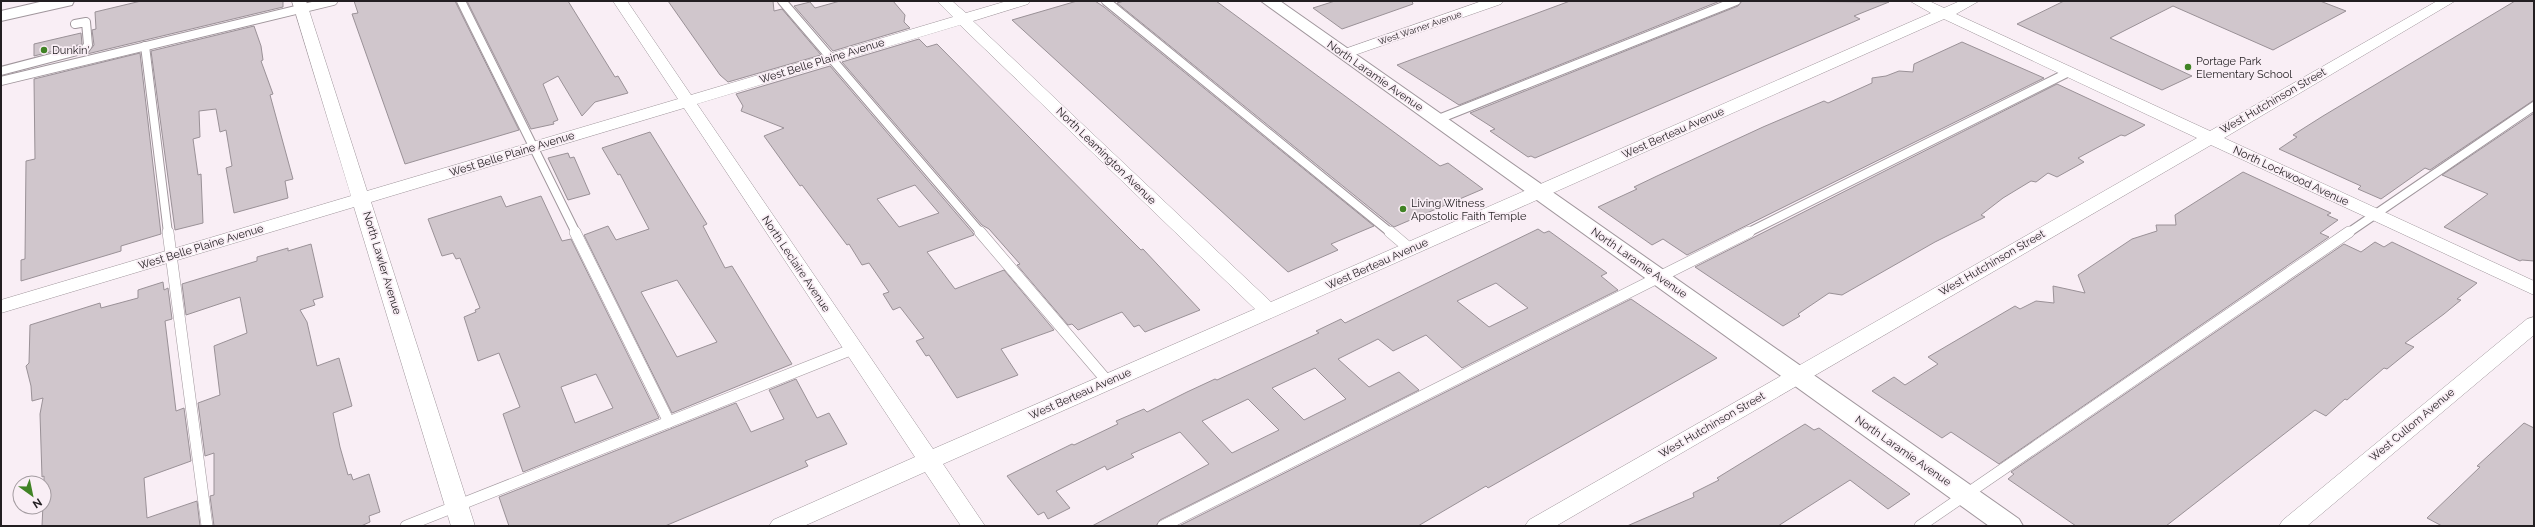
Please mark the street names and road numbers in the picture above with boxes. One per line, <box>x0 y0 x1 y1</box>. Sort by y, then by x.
street label: West Warner Avenue <box>1377 9 1464 47</box>
street label: West Belle Plaine Avenue <box>758 36 887 86</box>
street label: North Laramie Avenue <box>1325 38 1426 114</box>
street label: West Hutchinson Street <box>2218 65 2329 137</box>
street label: West Berteau Avenue <box>1620 104 1727 161</box>
street label: North Leamington Avenue <box>1053 105 1159 208</box>
street label: West Belle Plaine Avenue <box>448 129 577 179</box>
street label: North Lockwood Avenue <box>2231 143 2351 209</box>
street label: North Lawler Avenue <box>360 210 404 317</box>
street label: North Leclaire Avenue <box>759 213 833 315</box>
street label: West Belle Plaine Avenue <box>137 222 266 272</box>
street label: North Laramie Avenue <box>1589 225 1690 301</box>
street label: West Hutchinson Street <box>1937 227 2048 299</box>
street label: West Berteau Avenue <box>1324 235 1431 292</box>
street label: West Berteau Avenue <box>1027 365 1134 422</box>
street label: West Cullom Avenue <box>2367 385 2458 464</box>
street label: West Hutchinson Street <box>1657 389 1768 461</box>
street label: North Laramie Avenue <box>1853 413 1954 489</box>

